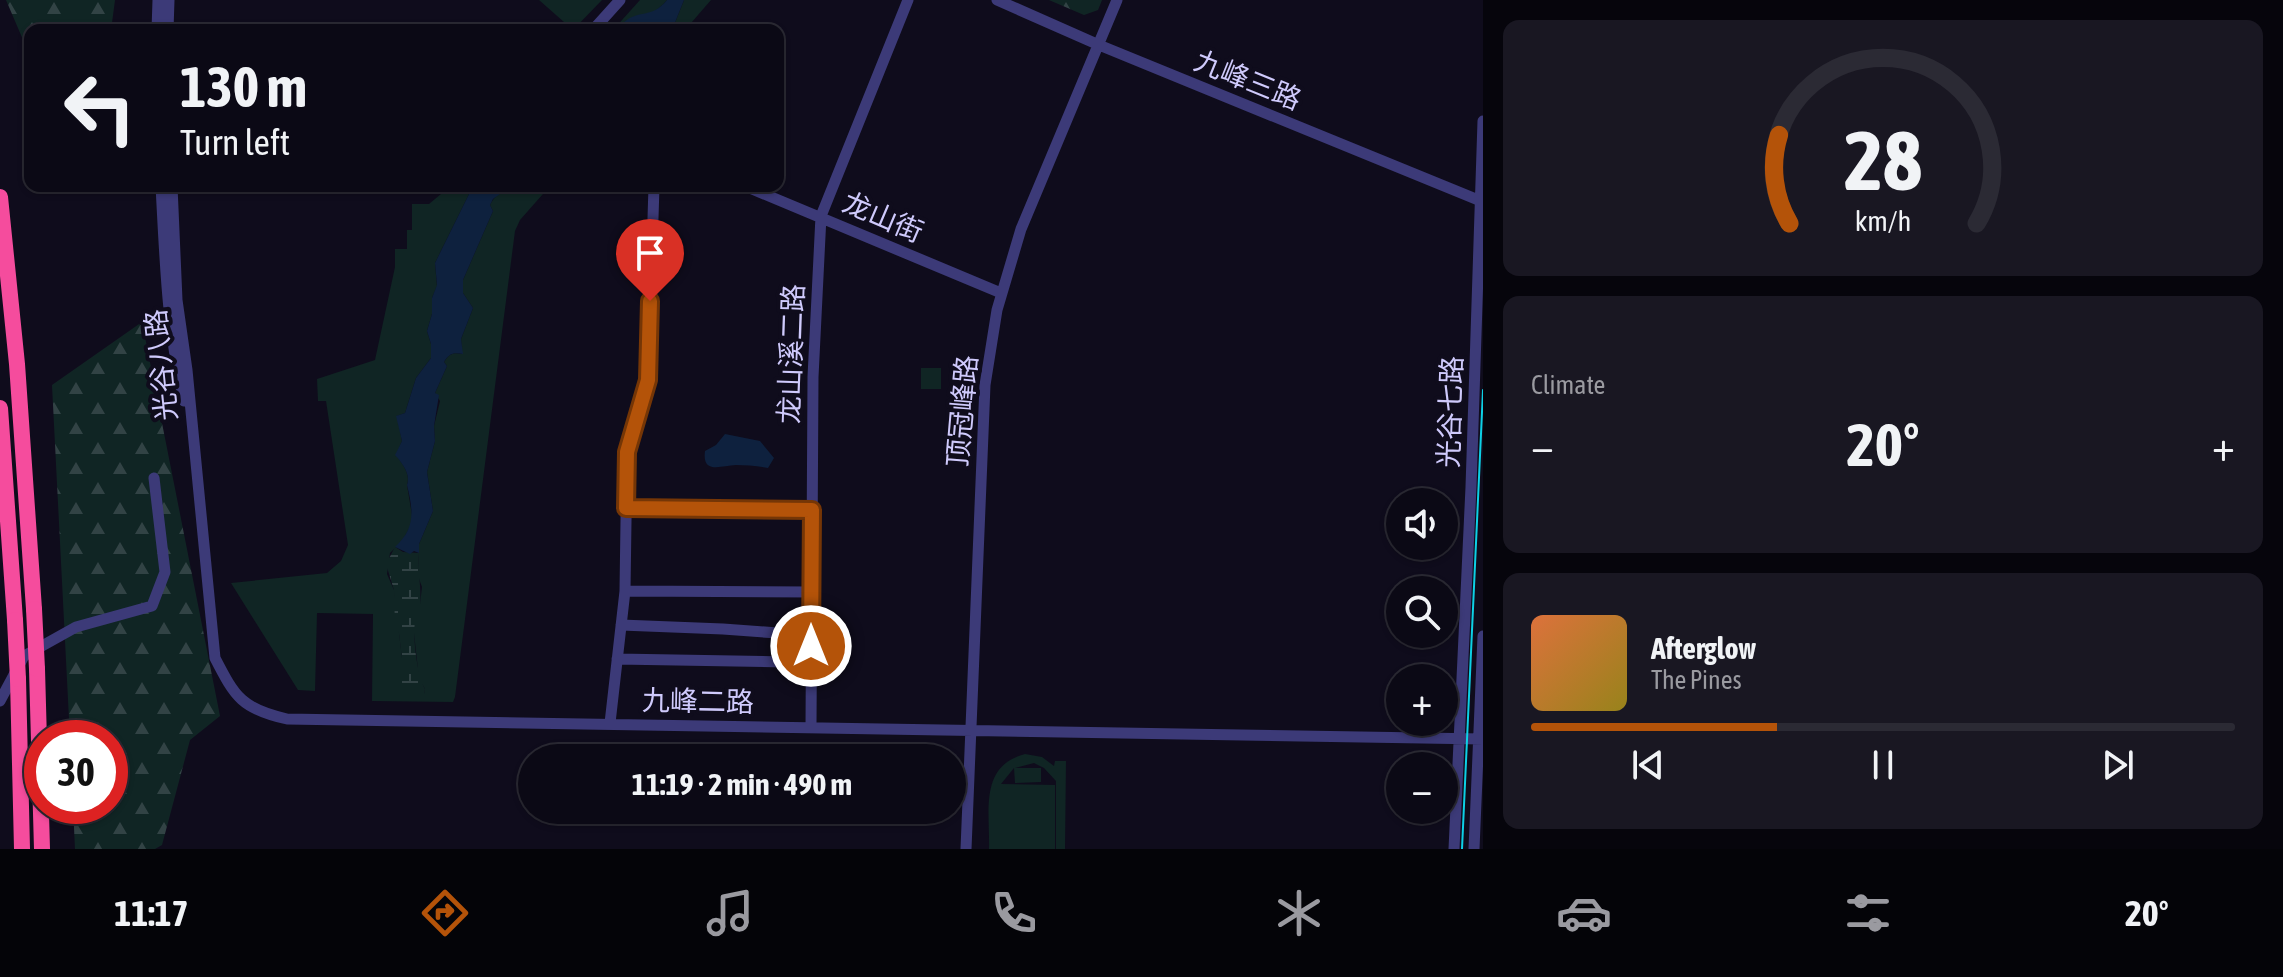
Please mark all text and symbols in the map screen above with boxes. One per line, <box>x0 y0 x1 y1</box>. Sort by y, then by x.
street label: 九峰三路 <box>1190 44 1306 116</box>
text: 130 m <box>180 55 307 119</box>
icon: left <box>48 56 152 160</box>
text: 28 <box>1844 112 1922 208</box>
text: Turn left <box>180 121 290 163</box>
street label: 龙山街 <box>838 186 928 248</box>
text: km/h <box>1855 204 1911 237</box>
pin <box>616 219 684 301</box>
icon: arrive <box>628 231 672 275</box>
street label: 龙山溪二路 <box>773 283 809 425</box>
street label: 光谷八路 <box>139 308 183 422</box>
street label: 顶冠峰路 <box>941 354 983 468</box>
street label: 光谷七路 <box>1432 355 1468 469</box>
text: Climate <box>1531 370 1605 400</box>
text: 20° <box>1847 410 1919 479</box>
text: − <box>1531 420 1554 470</box>
text: + <box>2212 420 2235 470</box>
map controls <box>1386 488 1458 824</box>
button: sound <box>1386 488 1458 560</box>
button: search <box>1386 576 1458 648</box>
position arrow <box>769 604 853 688</box>
text: Afterglow <box>1651 631 1756 665</box>
button: + <box>1386 664 1458 736</box>
text: The Pines <box>1651 665 1742 695</box>
street label: 九峰二路 <box>642 684 754 718</box>
speed limit sign: 30 <box>24 720 128 824</box>
icon: previous <box>1626 743 1670 787</box>
icon: pause <box>1861 743 1905 787</box>
icon: next <box>2096 743 2140 787</box>
button: − <box>1386 752 1458 824</box>
text: 11:19 · 2 min · 490 m <box>632 767 852 801</box>
icon: directions <box>417 885 473 941</box>
icon: music <box>702 885 758 941</box>
icon: phone <box>986 885 1042 941</box>
icon: climate <box>1271 885 1327 941</box>
icon: car <box>1556 885 1612 941</box>
icon: filters <box>1840 885 1896 941</box>
text: 11:17 <box>114 892 188 934</box>
text: 20° <box>2125 892 2169 934</box>

